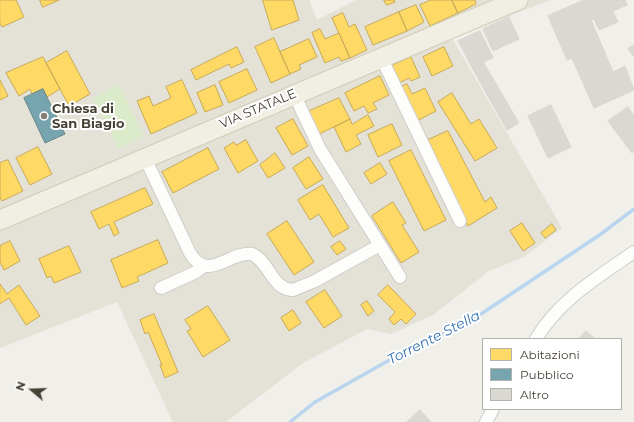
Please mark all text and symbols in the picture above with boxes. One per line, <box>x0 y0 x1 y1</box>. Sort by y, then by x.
street label: VIA STATALE <box>217 86 299 132</box>
place label: Chiesa di San Biagio <box>52 101 124 132</box>
marker: Chiesa di San Biagio <box>39 111 49 121</box>
water label: Torrente Stella <box>385 307 483 369</box>
legend <box>482 338 622 410</box>
text: Abitazioni <box>520 347 580 362</box>
text: Pubblico <box>520 367 574 382</box>
north arrow <box>12 370 52 410</box>
text: N <box>13 380 29 393</box>
text: Altro <box>520 387 549 402</box>

